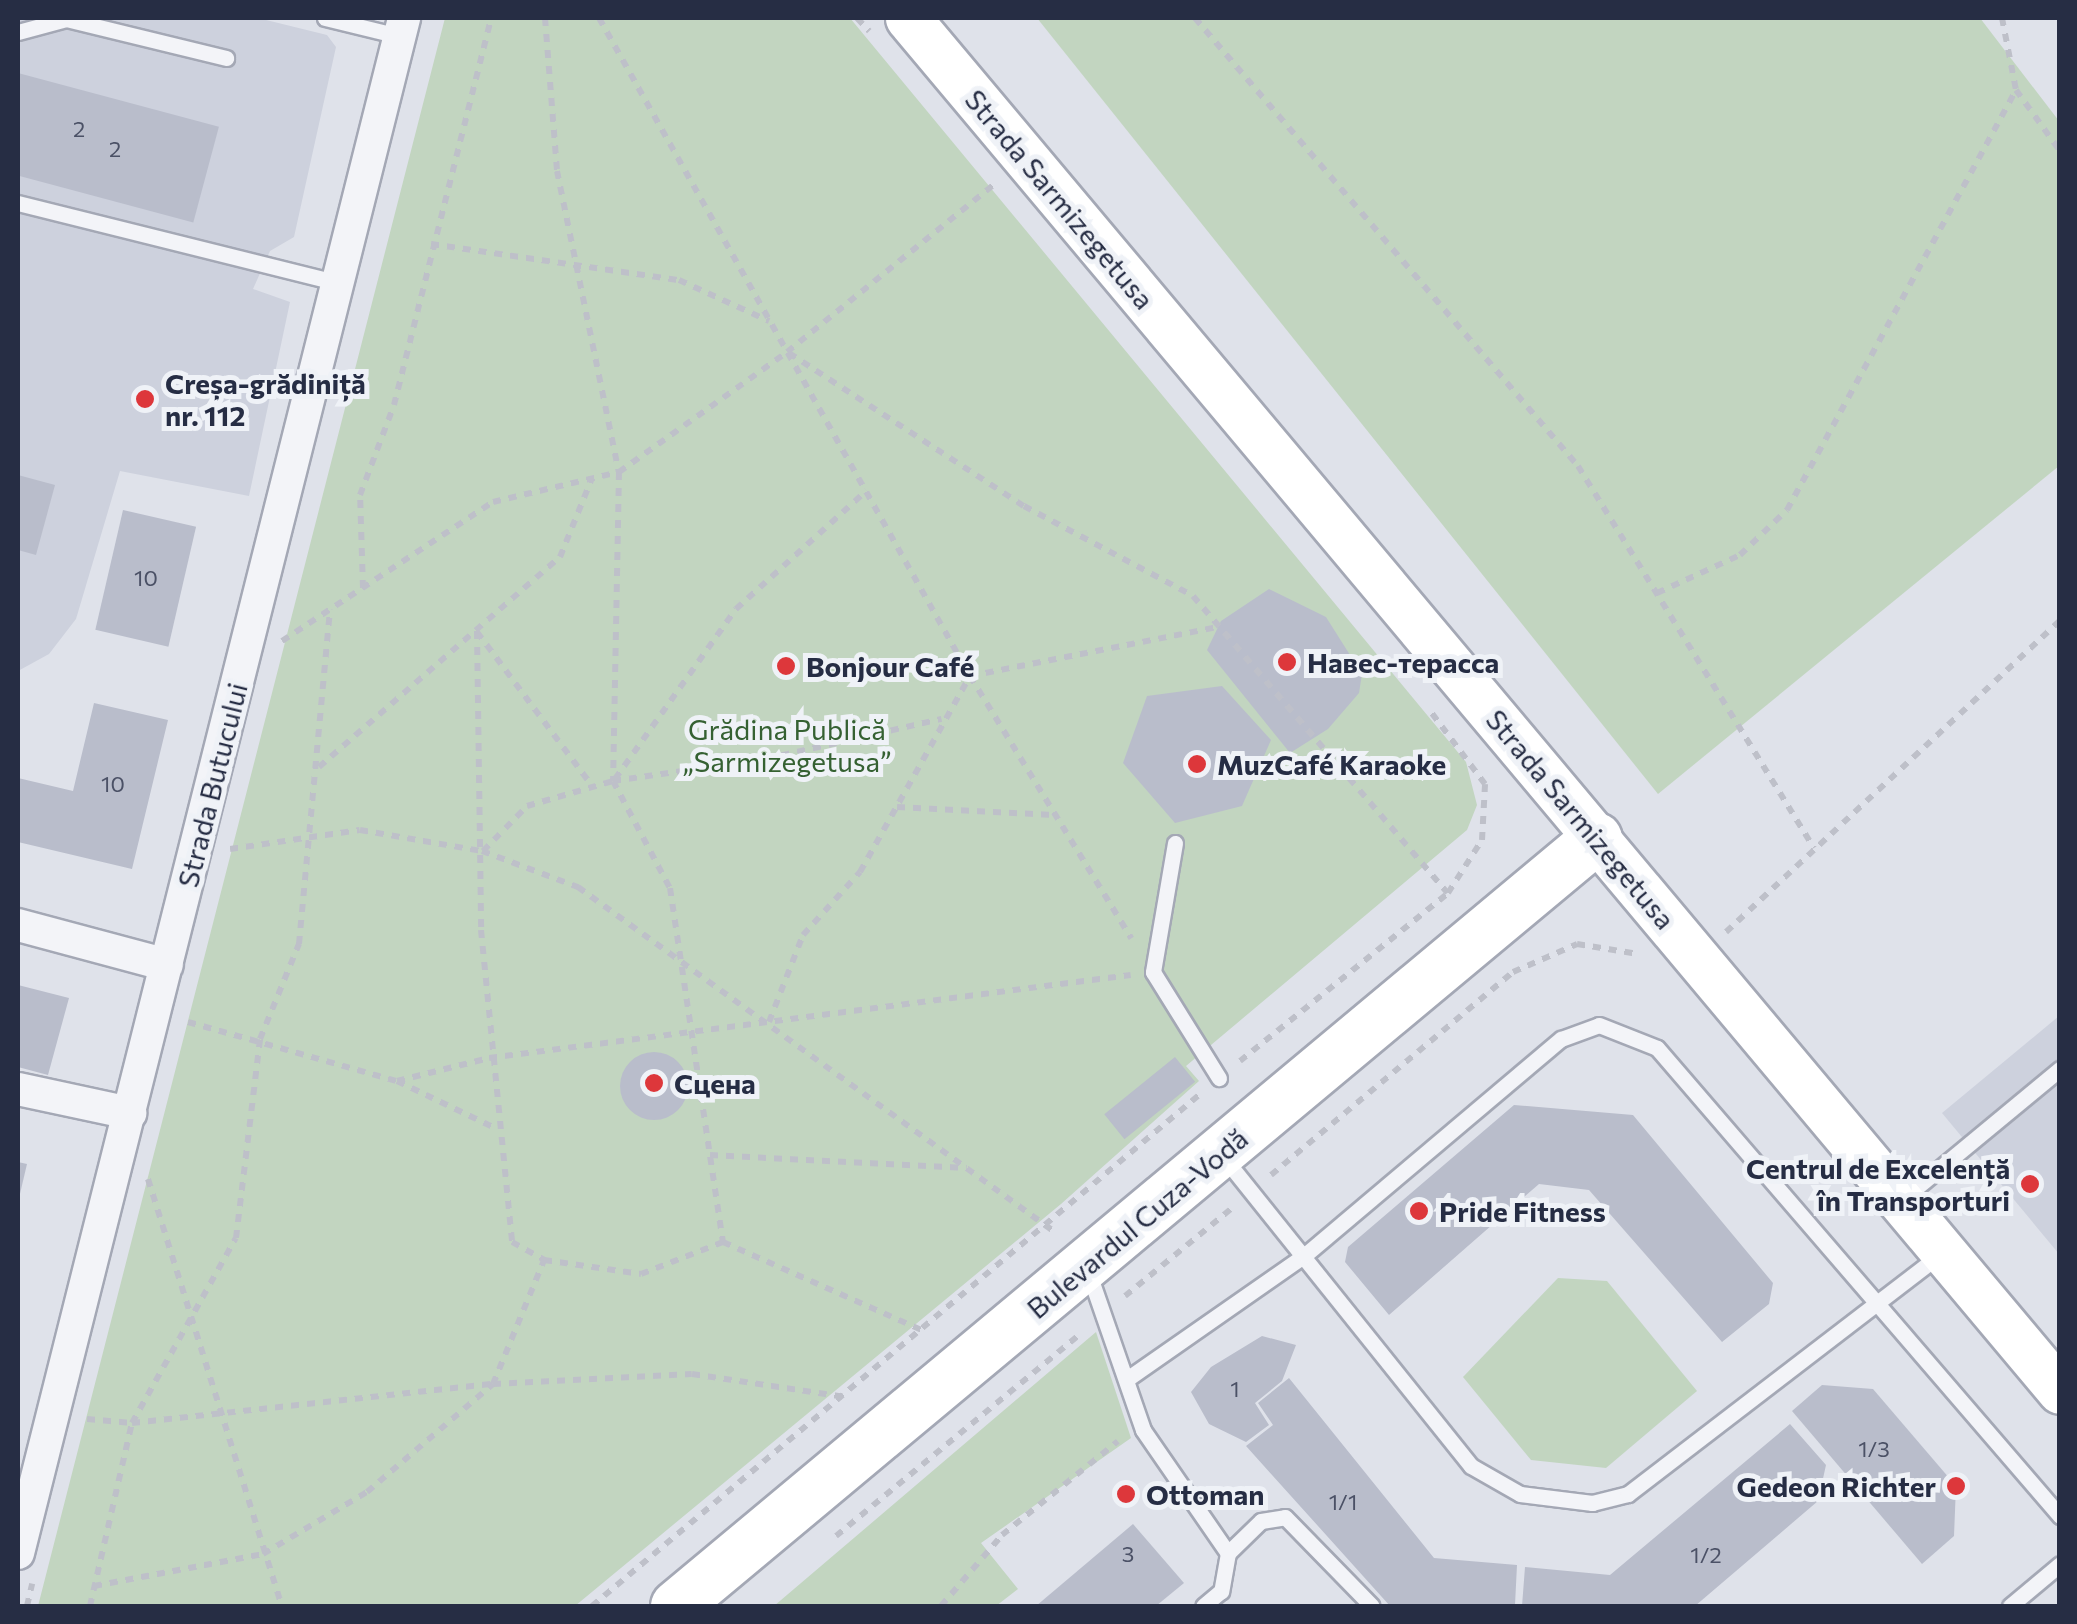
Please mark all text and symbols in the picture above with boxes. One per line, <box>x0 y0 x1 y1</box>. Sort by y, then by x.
street label: Strada Sarmizegetusa <box>958 83 1162 315</box>
house number: 2 <box>73 116 85 142</box>
house number: 2 <box>109 136 121 162</box>
place label: Creșa-grădiniță nr. 112 <box>165 366 366 432</box>
marker: Creșa-grădiniță nr. 112 <box>134 388 156 410</box>
house number: 10 <box>134 565 158 591</box>
place label: Навес-терасса <box>1307 645 1499 679</box>
place label: Bonjour Café <box>806 649 974 683</box>
marker: Навес-терасса <box>1276 651 1298 673</box>
marker: Bonjour Café <box>775 655 797 677</box>
street label: Strada Butucului <box>170 679 254 891</box>
street label: Strada Sarmizegetusa <box>1479 703 1683 935</box>
park label: Grădina Publică „Sarmizegetusa” <box>682 712 892 778</box>
place label: MuzCafé Karaoke <box>1217 747 1446 781</box>
marker: MuzCafé Karaoke <box>1186 753 1208 775</box>
house number: 10 <box>101 771 125 797</box>
place label: Сцена <box>674 1066 756 1100</box>
marker: Сцена <box>643 1072 665 1094</box>
street label: Bulevardul Cuza-Vodă <box>1020 1121 1254 1325</box>
place label: Centrul de Excelență în Transporturi <box>1746 1151 2010 1217</box>
marker: Centrul de Excelență în Transporturi <box>2019 1173 2041 1195</box>
place label: Pride Fitness <box>1439 1194 1606 1228</box>
marker: Pride Fitness <box>1408 1200 1430 1222</box>
house number: 1 <box>1230 1376 1240 1402</box>
house number: 1/3 <box>1858 1436 1890 1462</box>
place label: Gedeon Richter <box>1737 1469 1936 1503</box>
marker: Gedeon Richter <box>1945 1475 1967 1497</box>
place label: Ottoman <box>1146 1477 1264 1511</box>
marker: Ottoman <box>1115 1483 1137 1505</box>
house number: 1/1 <box>1329 1489 1357 1515</box>
house number: 3 <box>1122 1541 1134 1567</box>
house number: 1/2 <box>1690 1542 1722 1568</box>

